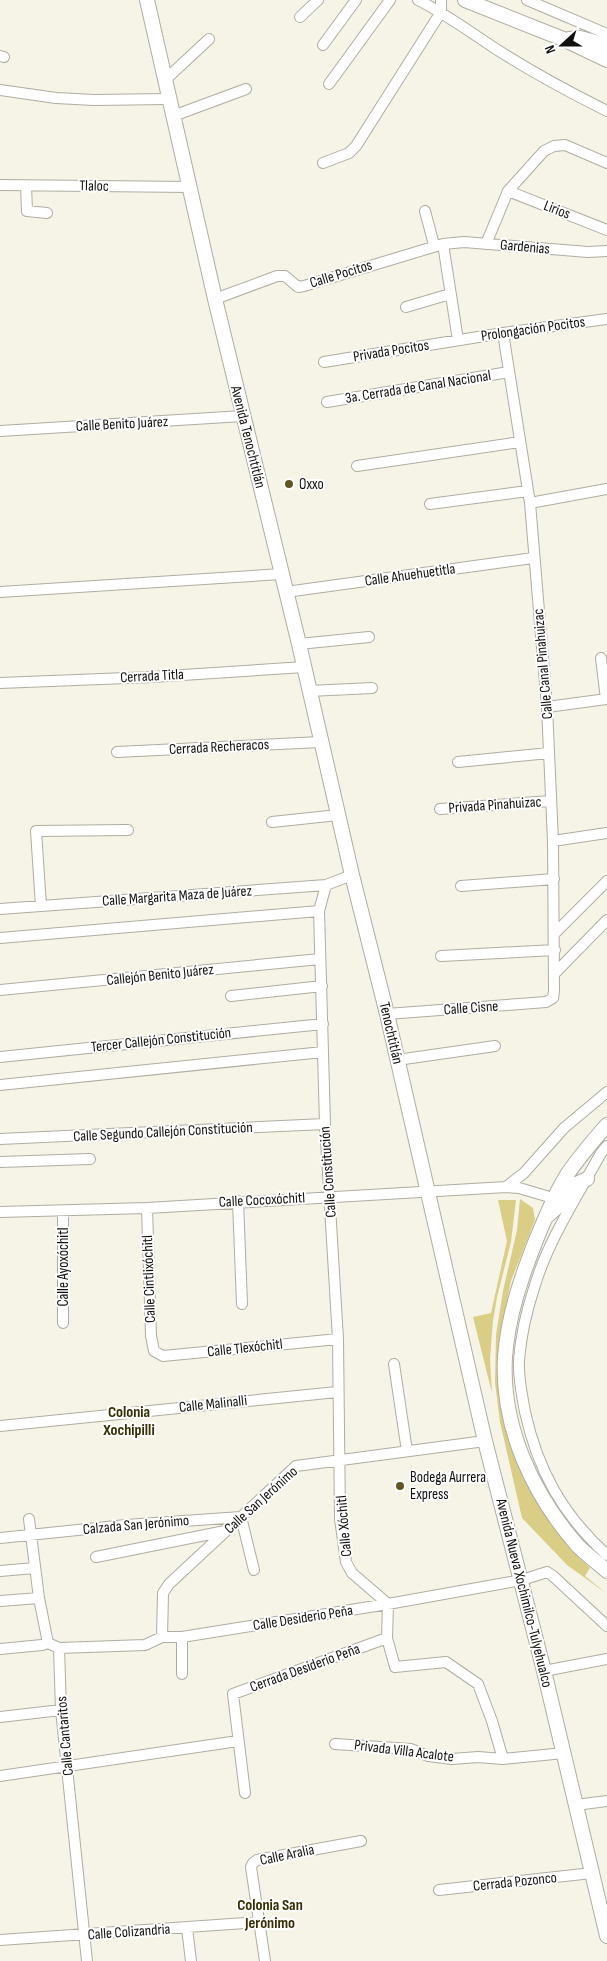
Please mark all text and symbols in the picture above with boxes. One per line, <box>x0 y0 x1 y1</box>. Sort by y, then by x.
north arrow <box>537 20 587 70</box>
text: N <box>541 43 560 56</box>
street label: Tlaloc <box>79 176 109 196</box>
street label: Lirios <box>541 196 573 224</box>
street label: Gardenias <box>499 235 551 259</box>
street label: Calle Pocitos <box>308 256 374 292</box>
street label: Prolongación Pocitos <box>480 312 586 346</box>
street label: Privada Pocitos <box>352 336 430 366</box>
street label: 3a. Cerrada de Canal Nacional <box>344 366 492 408</box>
street label: Avenida Tenochtitlán <box>226 383 270 490</box>
street label: Calle Benito Juárez <box>75 412 169 436</box>
place label: Oxxo <box>299 475 324 494</box>
marker: Oxxo <box>283 478 295 490</box>
street label: Calle Ahuehuetitla <box>363 559 457 591</box>
street label: Calle Canal Pinahuizac <box>529 608 557 720</box>
street label: Cerrada Titla <box>120 665 185 687</box>
street label: Cerrada Recheracos <box>168 735 270 759</box>
street label: Privada Pinahuizac <box>448 792 542 818</box>
street label: Calle Margarita Maza de Juárez <box>101 881 253 911</box>
street label: Callejón Benito Juárez <box>105 960 215 990</box>
street label: Calle Cisne <box>443 997 499 1019</box>
street label: Tenochtitlán <box>375 1000 407 1066</box>
street label: Tercer Callejón Constitución <box>90 1023 232 1057</box>
street label: Calle Segundo Callejón Constitución <box>73 1118 253 1146</box>
street label: Calle Constitución <box>315 1126 341 1218</box>
street label: Calle Cocoxóchitl <box>218 1188 306 1212</box>
street label: Calle Ayoxóchitl <box>54 1228 73 1306</box>
street label: Calle Cintlixóchitl <box>138 1235 160 1323</box>
street label: Calle Tlexóchitl <box>206 1335 284 1361</box>
street label: Calle Malinalli <box>178 1391 248 1417</box>
district label: Colonia Xochipilli <box>102 1403 155 1440</box>
street label: Calle San Jerónimo <box>220 1462 302 1538</box>
place label: Bodega Aurrera Express <box>410 1468 486 1504</box>
marker: Bodega Aurrera Express <box>394 1480 406 1492</box>
street label: Calle Xóchitl <box>332 1495 356 1557</box>
street label: Avenida Nueva Xochimilco-Tulyehualco <box>491 1496 557 1689</box>
street label: Calzada San Jerónimo <box>82 1511 190 1539</box>
street label: Calle Desiderio Peña <box>252 1601 355 1635</box>
street label: Cerrada Desiderio Peña <box>247 1639 363 1697</box>
street label: Calle Cantaritos <box>52 1696 78 1776</box>
street label: Privada Villa Acalote <box>353 1735 455 1767</box>
street label: Calle Aralia <box>258 1840 316 1870</box>
street label: Cerrada Pozonco <box>472 1868 558 1896</box>
district label: Colonia San Jerónimo <box>237 1896 303 1933</box>
street label: Calle Colizandria <box>87 1920 171 1944</box>

